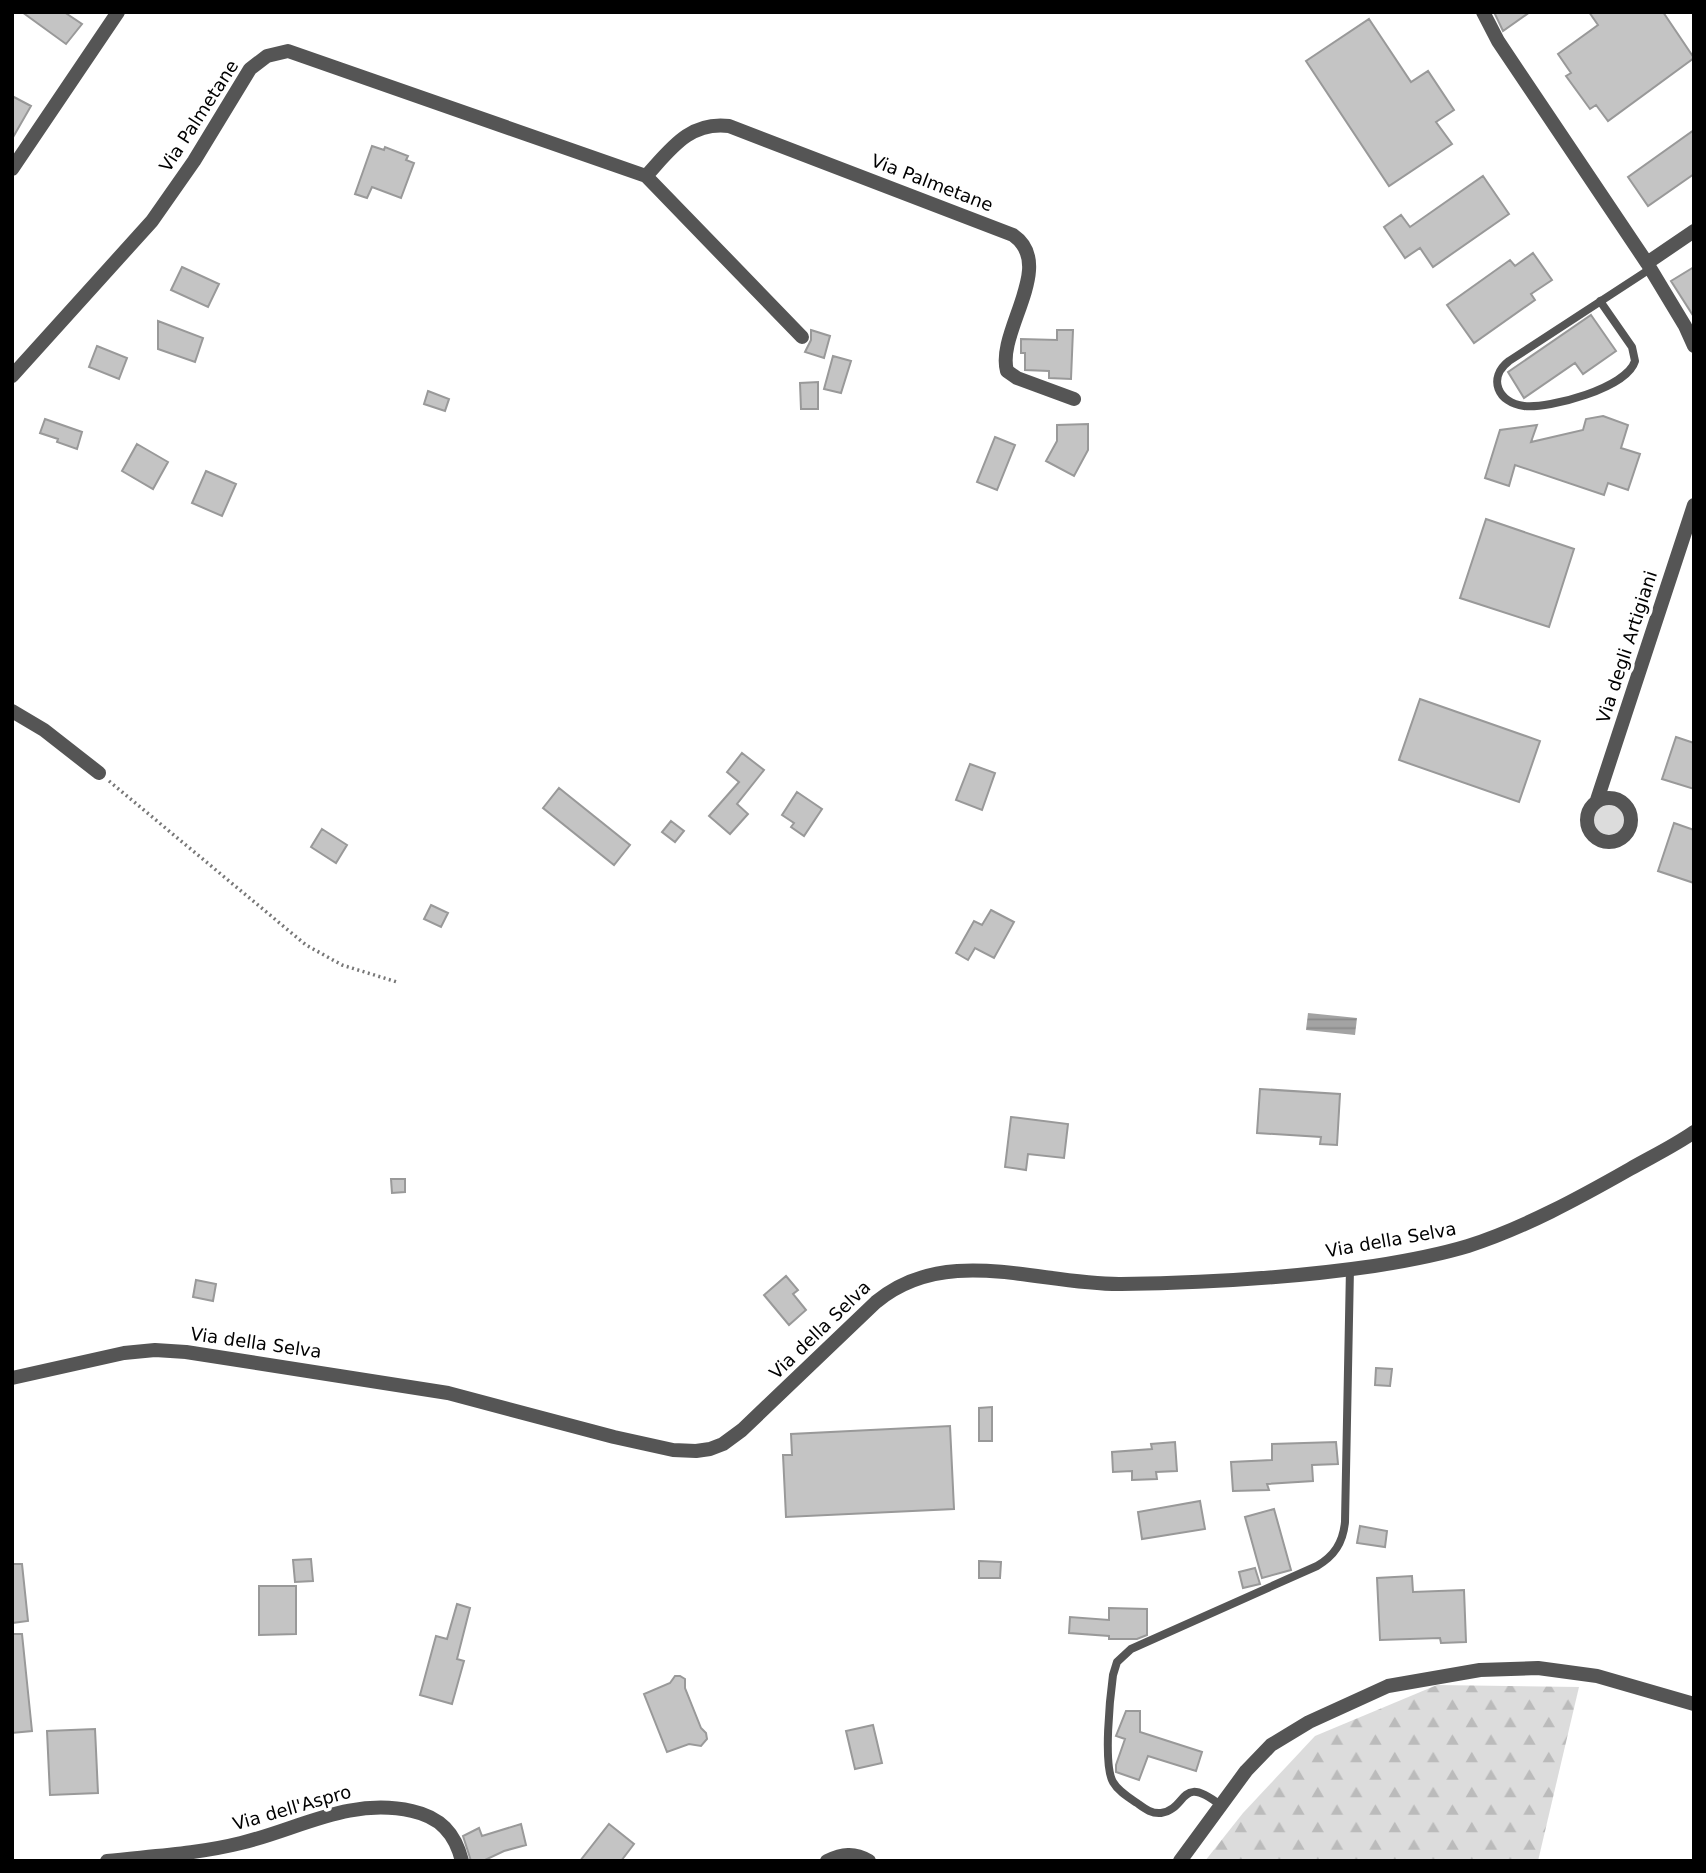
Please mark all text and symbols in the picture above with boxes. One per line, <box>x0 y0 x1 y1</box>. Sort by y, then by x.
street label: Via Palmetane <box>155 56 242 176</box>
street label: Via Palmetane <box>868 150 996 215</box>
street label: Via degli Artigiani <box>1592 568 1661 726</box>
street label: Via della Selva <box>1324 1218 1458 1261</box>
street label: Via della Selva <box>765 1276 874 1383</box>
street label: Via della Selva <box>189 1323 323 1362</box>
street label: Via dell'Aspro <box>230 1781 354 1834</box>

